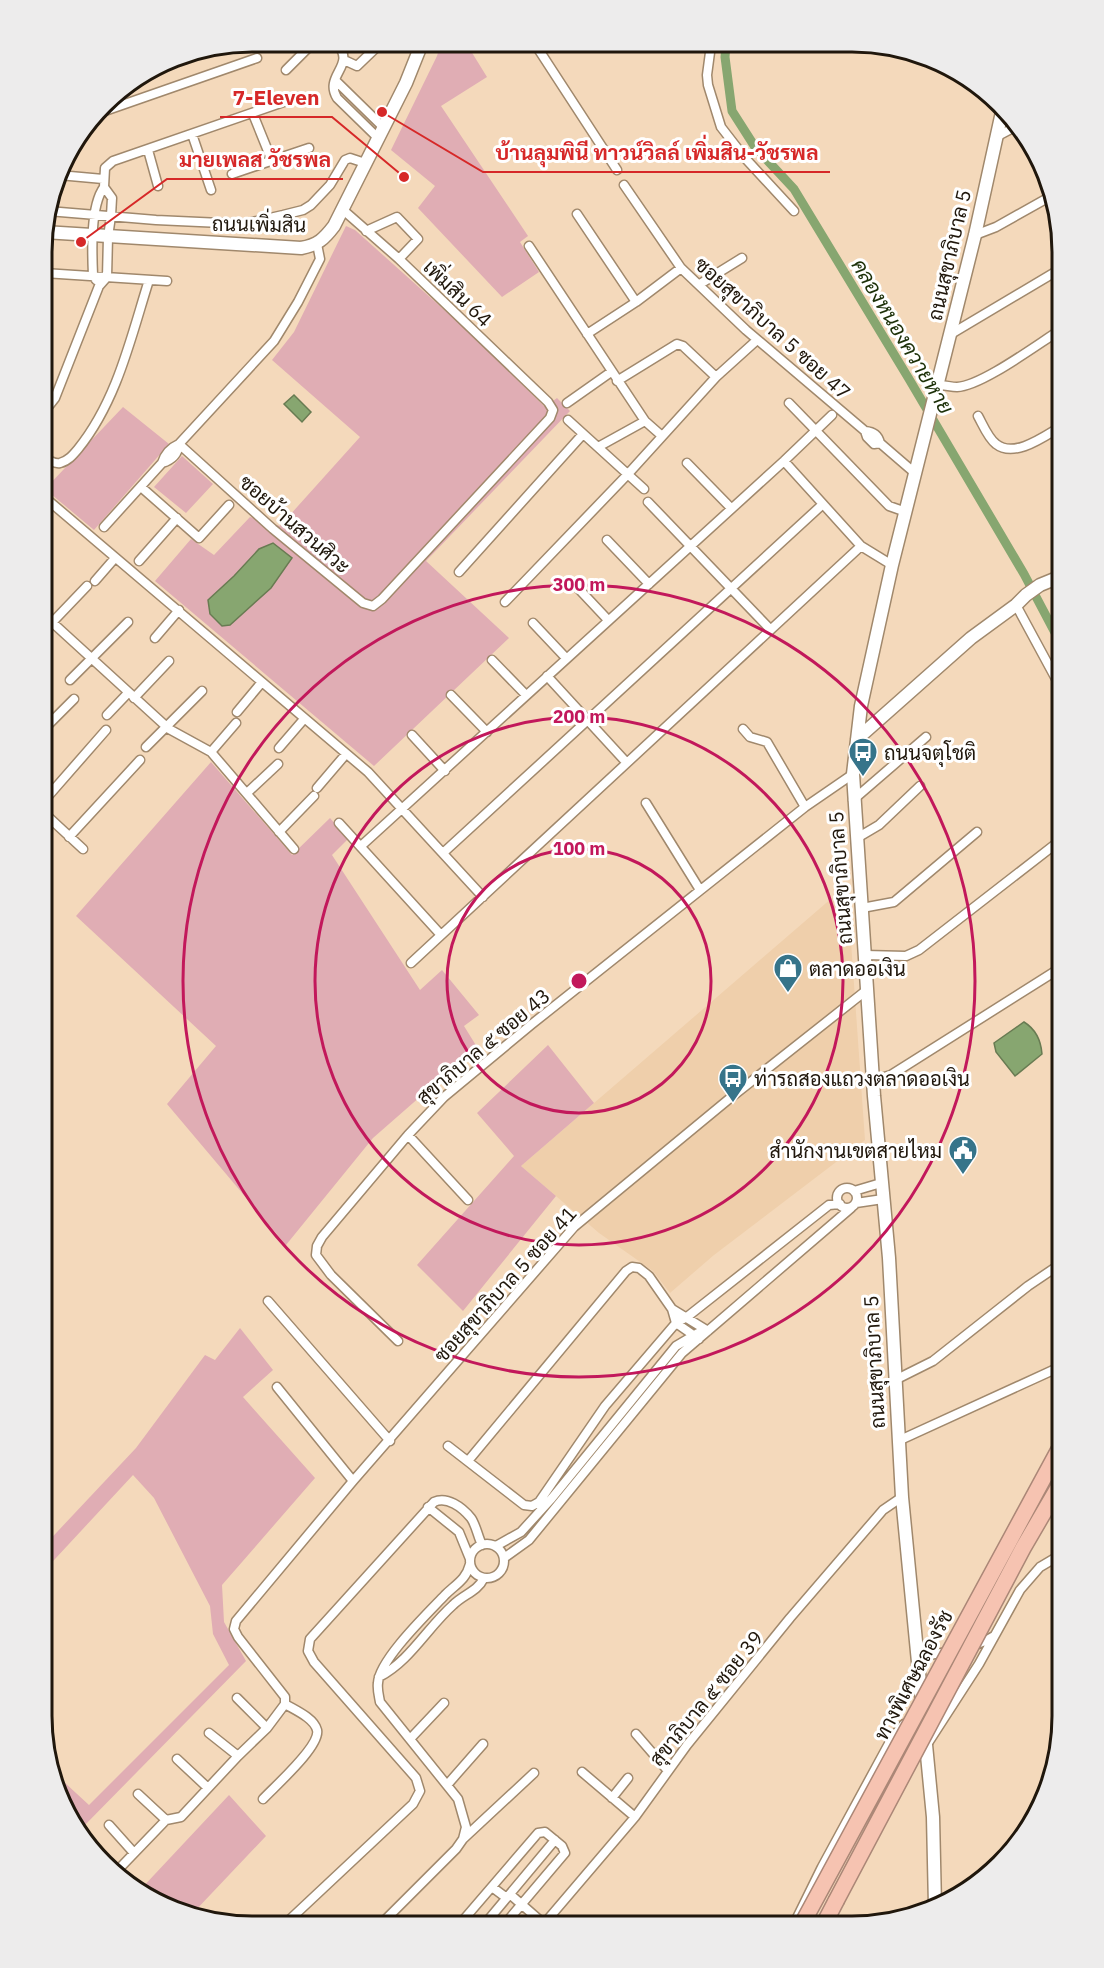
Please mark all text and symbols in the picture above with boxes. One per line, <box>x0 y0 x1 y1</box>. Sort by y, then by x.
callout: 7-Eleven <box>220 78 332 117</box>
text: 7-Eleven <box>232 83 320 111</box>
callout: บ้านลุมพินี ทาวน์วิลล์ เพิ่มสิน-วัชรพล <box>483 133 830 172</box>
text: บ้านลุมพินี ทาวน์วิลล์ เพิ่มสิน-วัชรพล <box>496 134 818 168</box>
callout: มายเพลส วัชรพล <box>167 140 343 179</box>
text: มายเพลส วัชรพล <box>179 145 331 173</box>
street label: ถนนสุขาภิบาล 5 <box>921 187 978 323</box>
street label: ถนนเพิ่มสิน <box>212 208 306 238</box>
street label: ซอยสุขาภิบาล 5 ซอย 47 <box>689 251 857 406</box>
street label: เพิ่มสิน 64 <box>418 252 500 333</box>
water label: คลองหนองควายหาย <box>846 253 960 419</box>
street label: ซอยบ้านสวนศิวะ <box>234 468 356 580</box>
text: 300 m <box>553 573 605 596</box>
text: 200 m <box>553 705 605 728</box>
bus stop icon: ถนนจตุโชติ <box>847 736 879 778</box>
place label: ถนนจตุโชติ <box>884 739 976 767</box>
street label: ถนนสุขาภิบาล 5 <box>822 810 859 946</box>
text: 100 m <box>553 837 605 860</box>
shop icon: ตลาดออเงิน <box>772 952 804 994</box>
place label: ตลาดออเงิน <box>809 955 906 982</box>
centre of rings <box>569 971 589 991</box>
street label: สุขาภิบาล ๕ ซอย 43 <box>410 982 556 1111</box>
bus stop icon: ท่ารถสองแถวงตลาดออเงิน <box>717 1062 749 1104</box>
place label: ท่ารถสองแถวงตลาดออเงิน <box>754 1065 970 1092</box>
public building icon: สำนักงานเขตสายไหม <box>947 1134 979 1176</box>
place label: สำนักงานเขตสายไหม <box>769 1137 942 1164</box>
street label: ซอยสุขาภิบาล 5 ซอย 41 <box>428 1200 583 1368</box>
street label: ถนนสุขาภิบาล 5 <box>857 1295 892 1429</box>
street label: ทางพิเศษฉลองรัช <box>867 1605 959 1745</box>
street label: สุขาภิบาล ๕ ซอย 39 <box>643 1625 770 1772</box>

